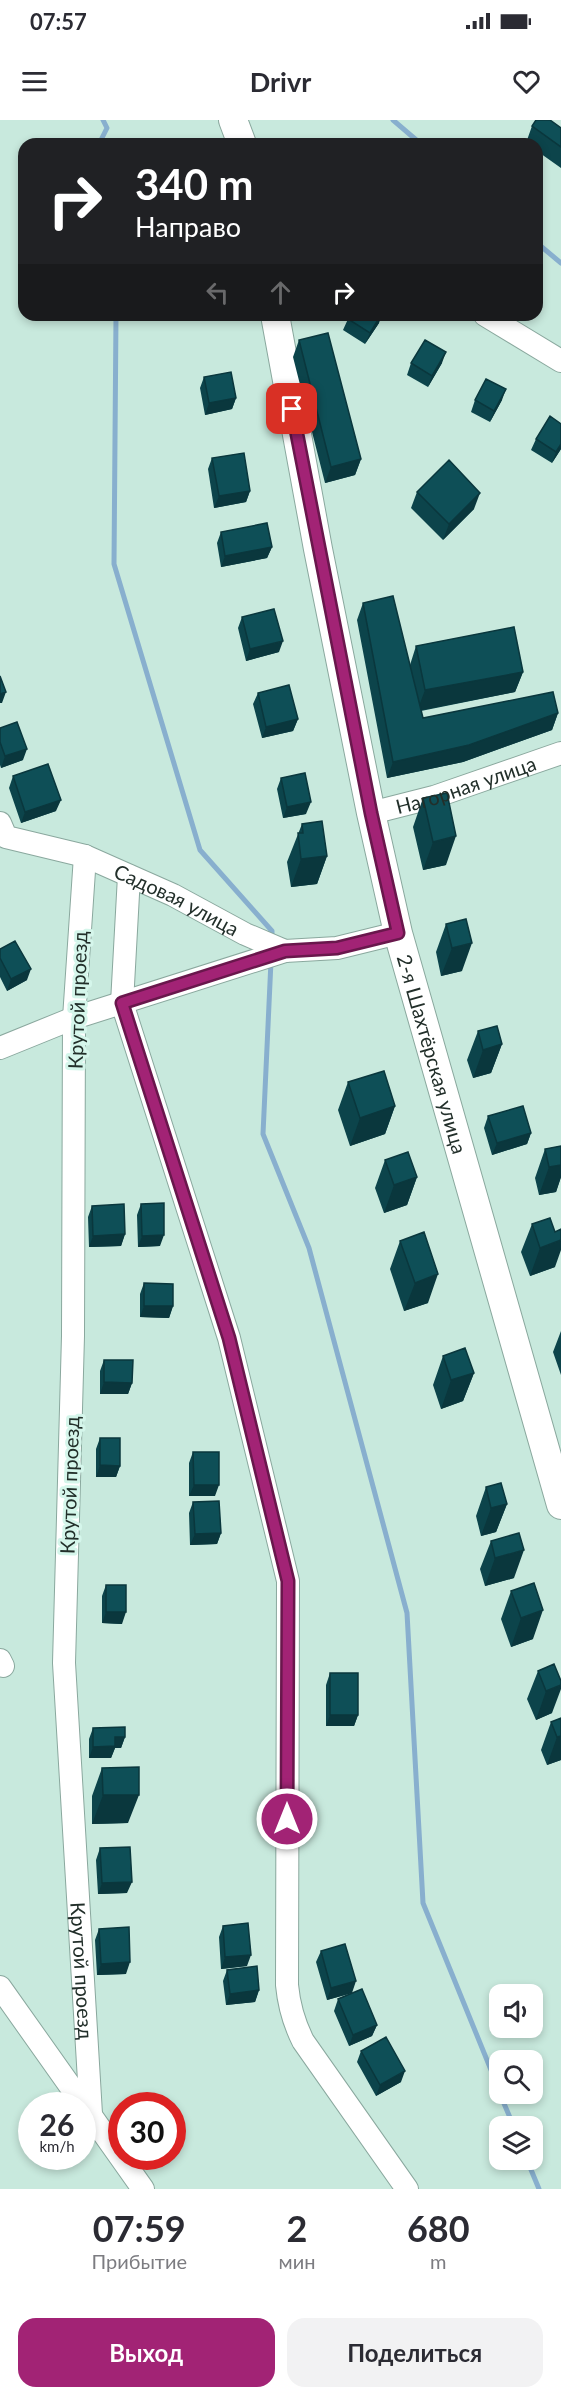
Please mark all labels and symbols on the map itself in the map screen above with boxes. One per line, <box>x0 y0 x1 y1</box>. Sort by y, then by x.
pin <box>266 383 317 434</box>
street label: Нагорная улица <box>393 751 539 818</box>
street label: Садовая улица <box>111 859 243 941</box>
street label: Крутой проезд <box>63 931 91 1069</box>
street label: 2-я Шахтёрская улица <box>393 952 472 1156</box>
street label: Крутой проезд <box>55 1416 83 1554</box>
position arrow <box>255 1787 319 1851</box>
street label: Крутой проезд <box>66 1901 99 2040</box>
speed limit sign: 30 <box>108 2092 186 2170</box>

